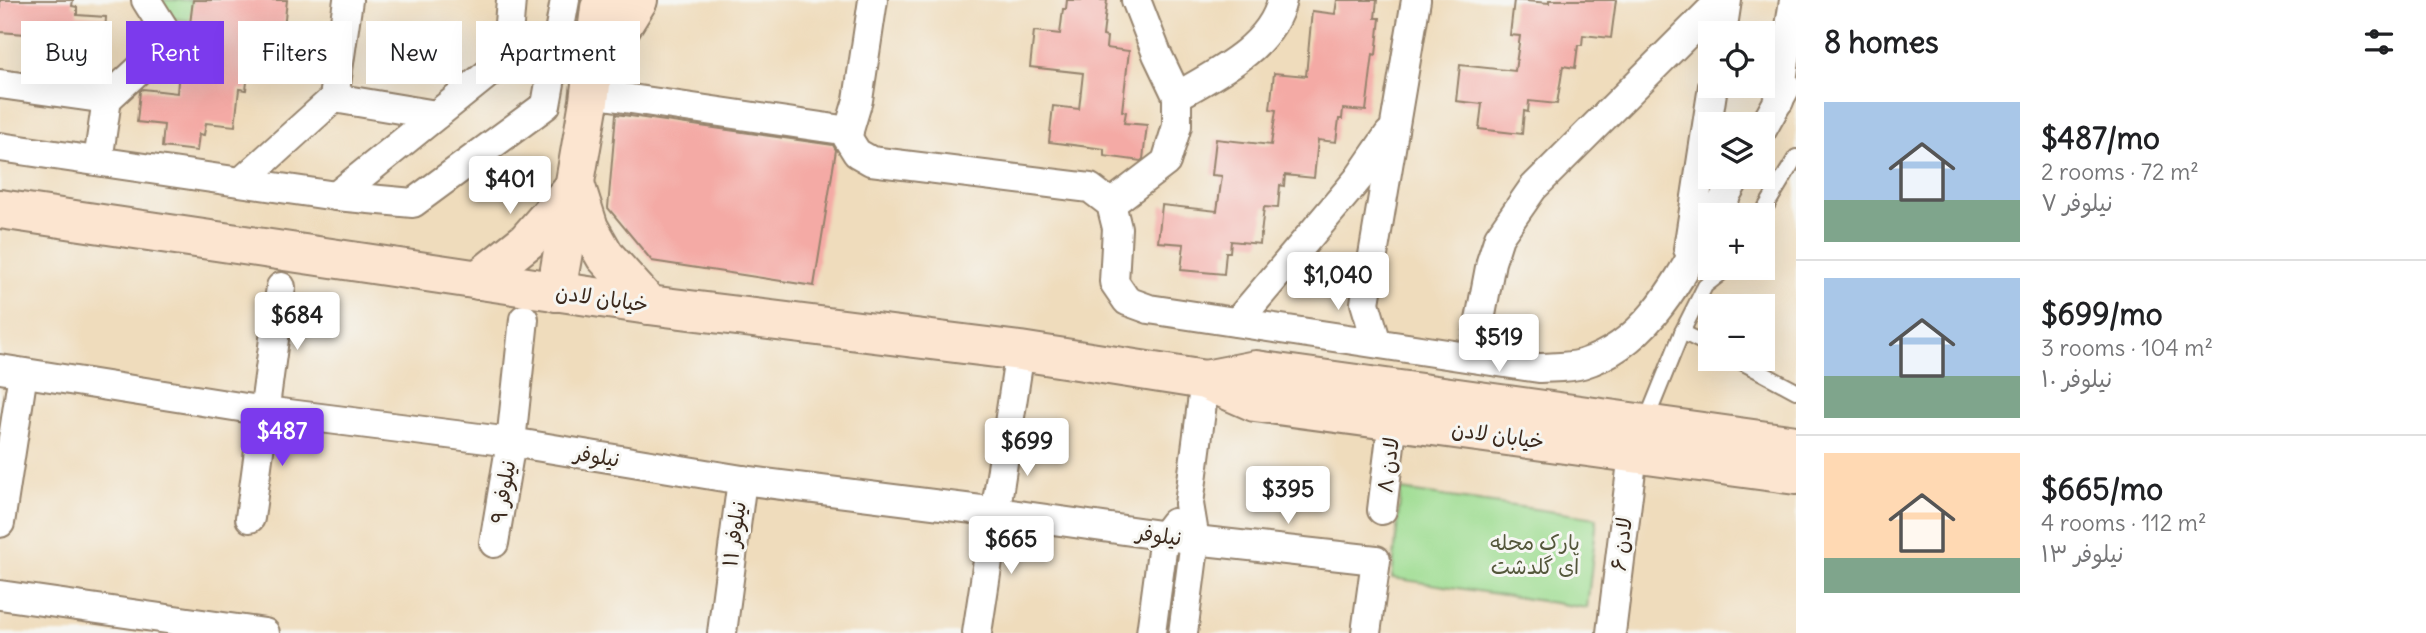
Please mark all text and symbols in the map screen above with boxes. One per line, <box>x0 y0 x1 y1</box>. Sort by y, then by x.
chip: Buy <box>21 21 112 84</box>
chip: Rent <box>126 21 224 84</box>
chip: Filters <box>238 21 352 84</box>
chip: New <box>366 21 462 84</box>
chip: Apartment <box>476 21 640 84</box>
map controls <box>1698 21 1775 371</box>
button: locate <box>1698 21 1775 98</box>
text: 8 homes <box>1824 23 1939 61</box>
icon: filters <box>2360 23 2398 61</box>
button: layers <box>1698 112 1775 189</box>
text: $487/mo <box>2041 119 2160 157</box>
icon: home <box>1880 130 1964 214</box>
pin: $401 <box>469 156 551 216</box>
text: 2 rooms · 72 m² <box>2041 157 2199 186</box>
text: $401 <box>485 164 535 193</box>
text: ۷ نیلوفر <box>2041 188 2113 217</box>
button: + <box>1698 203 1775 280</box>
pin: $1,040 <box>1281 252 1395 312</box>
text: $1,040 <box>1303 260 1373 289</box>
street label: خیابان لادن <box>554 278 650 318</box>
pin: $684 <box>256 292 338 352</box>
button: − <box>1698 294 1775 371</box>
text: $699/mo <box>2041 295 2163 333</box>
text: $684 <box>271 300 323 329</box>
icon: home <box>1880 306 1964 390</box>
pin: $519 <box>1458 314 1540 374</box>
text: $519 <box>1475 322 1523 351</box>
text: 3 rooms · 104 m² <box>2041 333 2213 362</box>
text: ۱۰ نیلوفر <box>2041 364 2112 393</box>
pin: $487 <box>241 408 323 468</box>
street label: خیابان لادن <box>1450 415 1546 455</box>
text: $487 <box>257 416 307 445</box>
pin: $699 <box>986 419 1068 478</box>
text: $699 <box>1001 426 1053 455</box>
street label: ۸ لادن <box>1371 436 1405 494</box>
street label: نیلوفر <box>570 439 622 474</box>
street label: ۹ نیلوفر <box>485 458 522 526</box>
pin: $395 <box>1247 466 1329 526</box>
text: $665/mo <box>2041 470 2163 508</box>
text: $395 <box>1262 474 1314 503</box>
icon: home <box>1880 481 1964 565</box>
street label: ۱۱ نیلوفر <box>716 500 753 569</box>
text: 4 rooms · 112 m² <box>2041 508 2207 537</box>
pin: $665 <box>970 516 1052 576</box>
street label: ۶ لادن <box>1604 516 1638 572</box>
street label: نیلوفر <box>1132 518 1183 553</box>
text: $665 <box>985 524 1037 553</box>
park label: پارک محله ای گلدشت <box>1490 529 1580 580</box>
text: ۱۳ نیلوفر <box>2041 539 2124 568</box>

